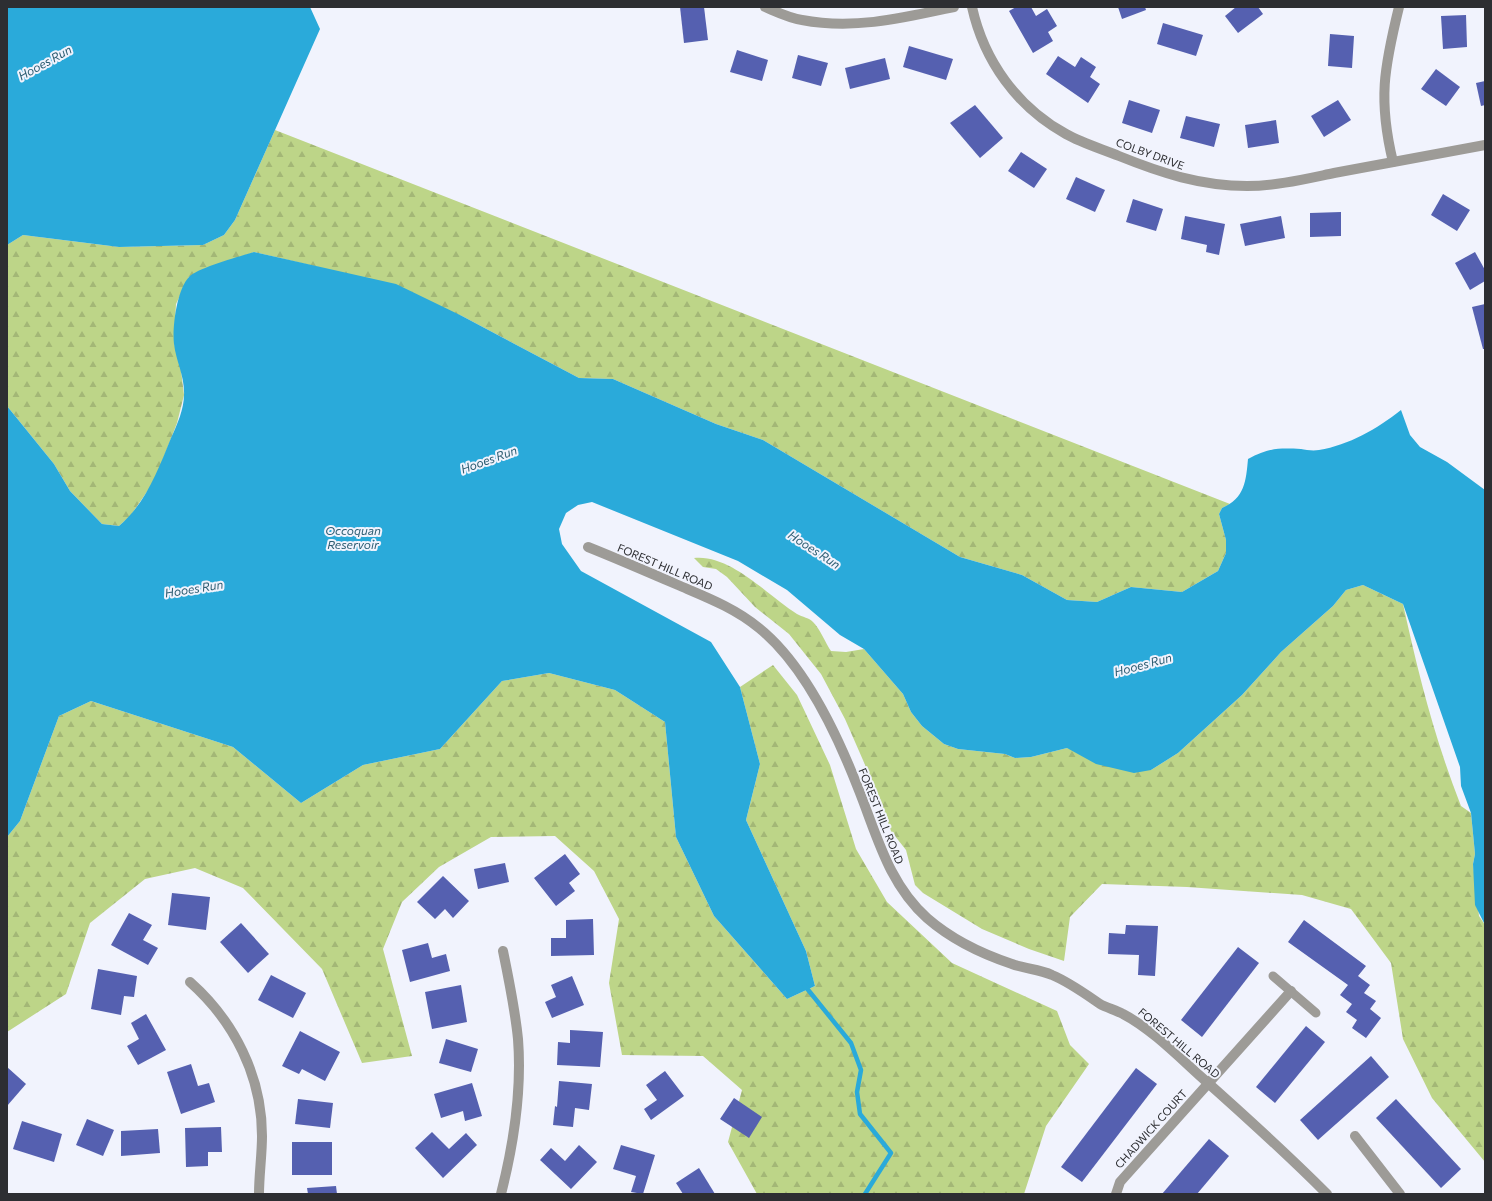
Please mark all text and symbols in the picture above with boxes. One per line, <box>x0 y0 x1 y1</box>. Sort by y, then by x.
water label: Hooes Run <box>15 42 74 83</box>
street label: COLBY DRIVE <box>1114 135 1186 172</box>
water label: Hooes Run <box>459 442 519 476</box>
water label: Occoquan Reservoir <box>325 523 381 551</box>
water label: Hooes Run <box>786 527 843 571</box>
street label: FOREST HILL ROAD <box>616 541 715 592</box>
water label: Hooes Run <box>164 576 224 600</box>
water label: Hooes Run <box>1112 650 1173 678</box>
street label: FOREST HILL ROAD <box>856 766 907 866</box>
street label: FOREST HILL ROAD <box>1136 1005 1223 1080</box>
street label: CHADWICK COURT <box>1112 1087 1189 1171</box>

